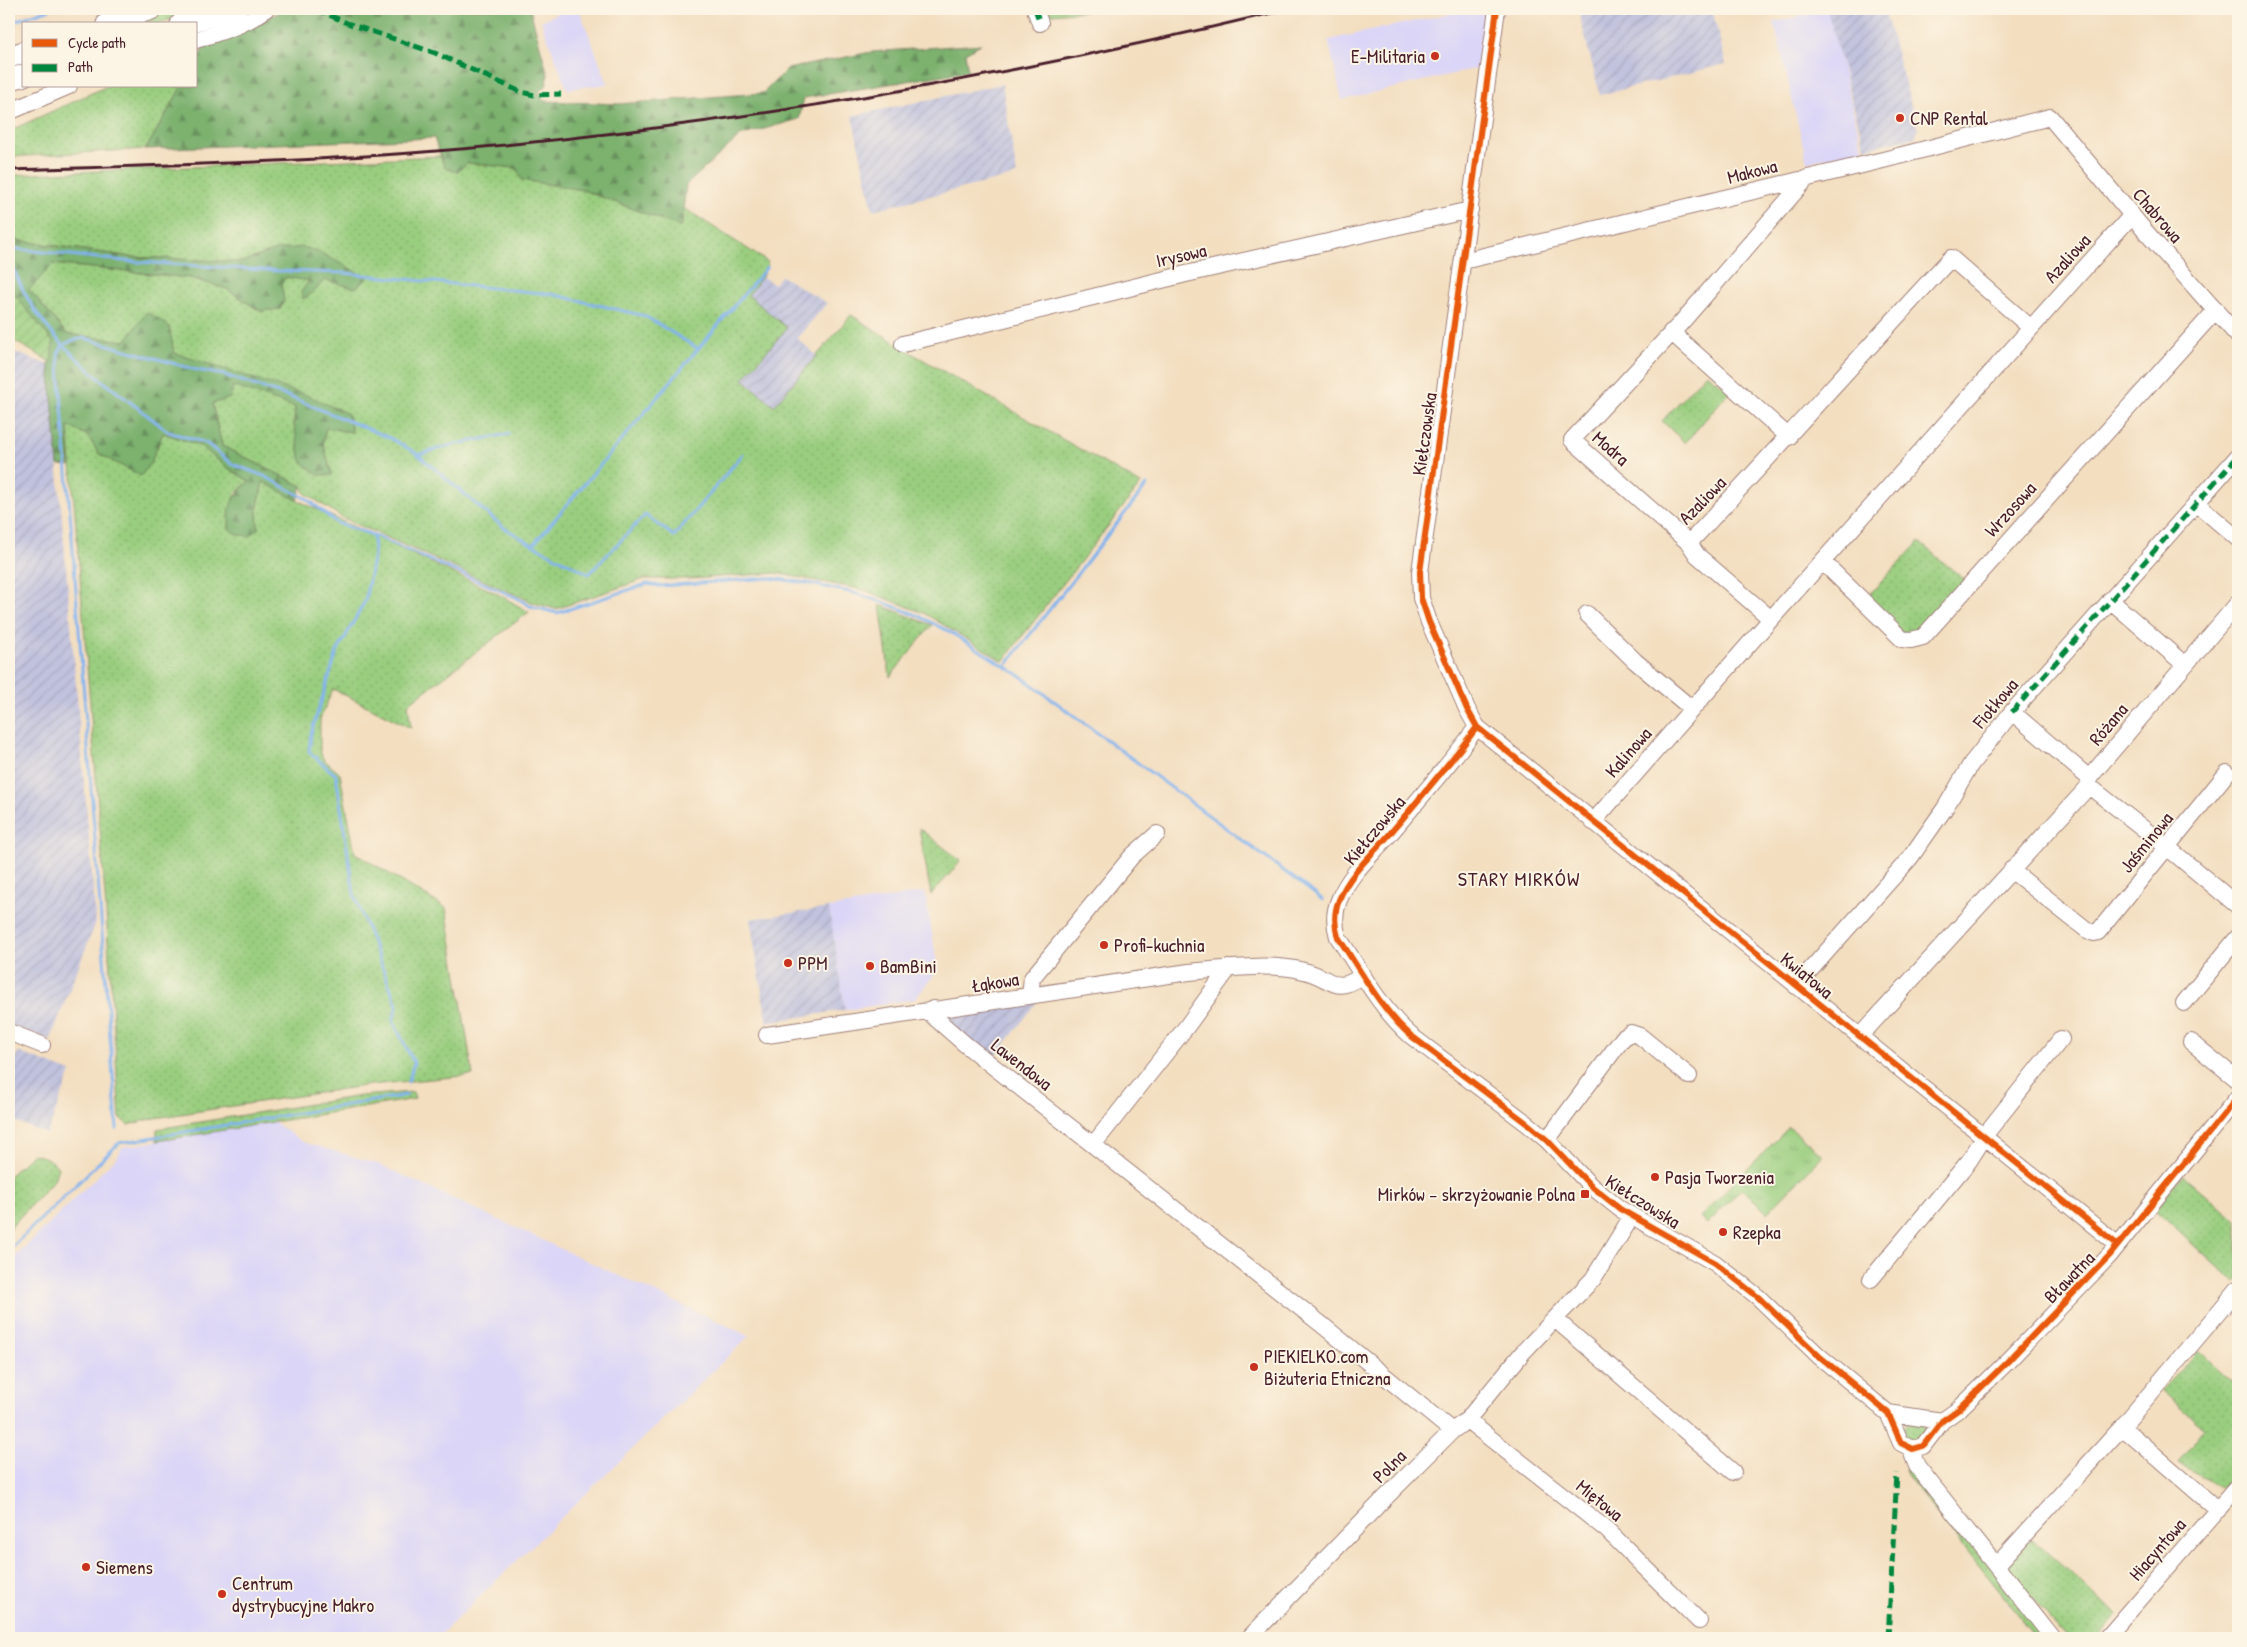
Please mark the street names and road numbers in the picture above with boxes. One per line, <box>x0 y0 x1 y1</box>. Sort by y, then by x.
street label: Makowa <box>1724 152 1780 190</box>
street label: Chabrowa <box>2127 182 2189 248</box>
street label: Azaliowa <box>2038 227 2096 288</box>
street label: Irysowa <box>1153 236 1209 273</box>
street label: Kiełczowska <box>1405 390 1443 477</box>
street label: Modra <box>1587 425 1635 472</box>
street label: Azaliowa <box>1672 470 1732 530</box>
street label: Wrzosowa <box>1978 475 2042 542</box>
street label: Fiołkowa <box>1966 672 2024 734</box>
street label: Różana <box>2083 697 2134 751</box>
street label: Kalinowa <box>1599 721 1658 783</box>
street label: Kiełczowska <box>1337 789 1411 870</box>
street label: Jaśminowa <box>2113 806 2179 878</box>
street label: Kwiatowa <box>1775 946 1839 1005</box>
street label: Łąkowa <box>969 965 1021 999</box>
street label: Lawendowa <box>986 1032 1058 1096</box>
street label: Kiełczowska <box>1601 1168 1686 1234</box>
street label: Bławatna <box>2038 1245 2101 1309</box>
street label: Polna <box>1366 1443 1412 1489</box>
street label: Miętowa <box>1571 1473 1629 1527</box>
street label: Hiacyntowa <box>2123 1512 2192 1586</box>

